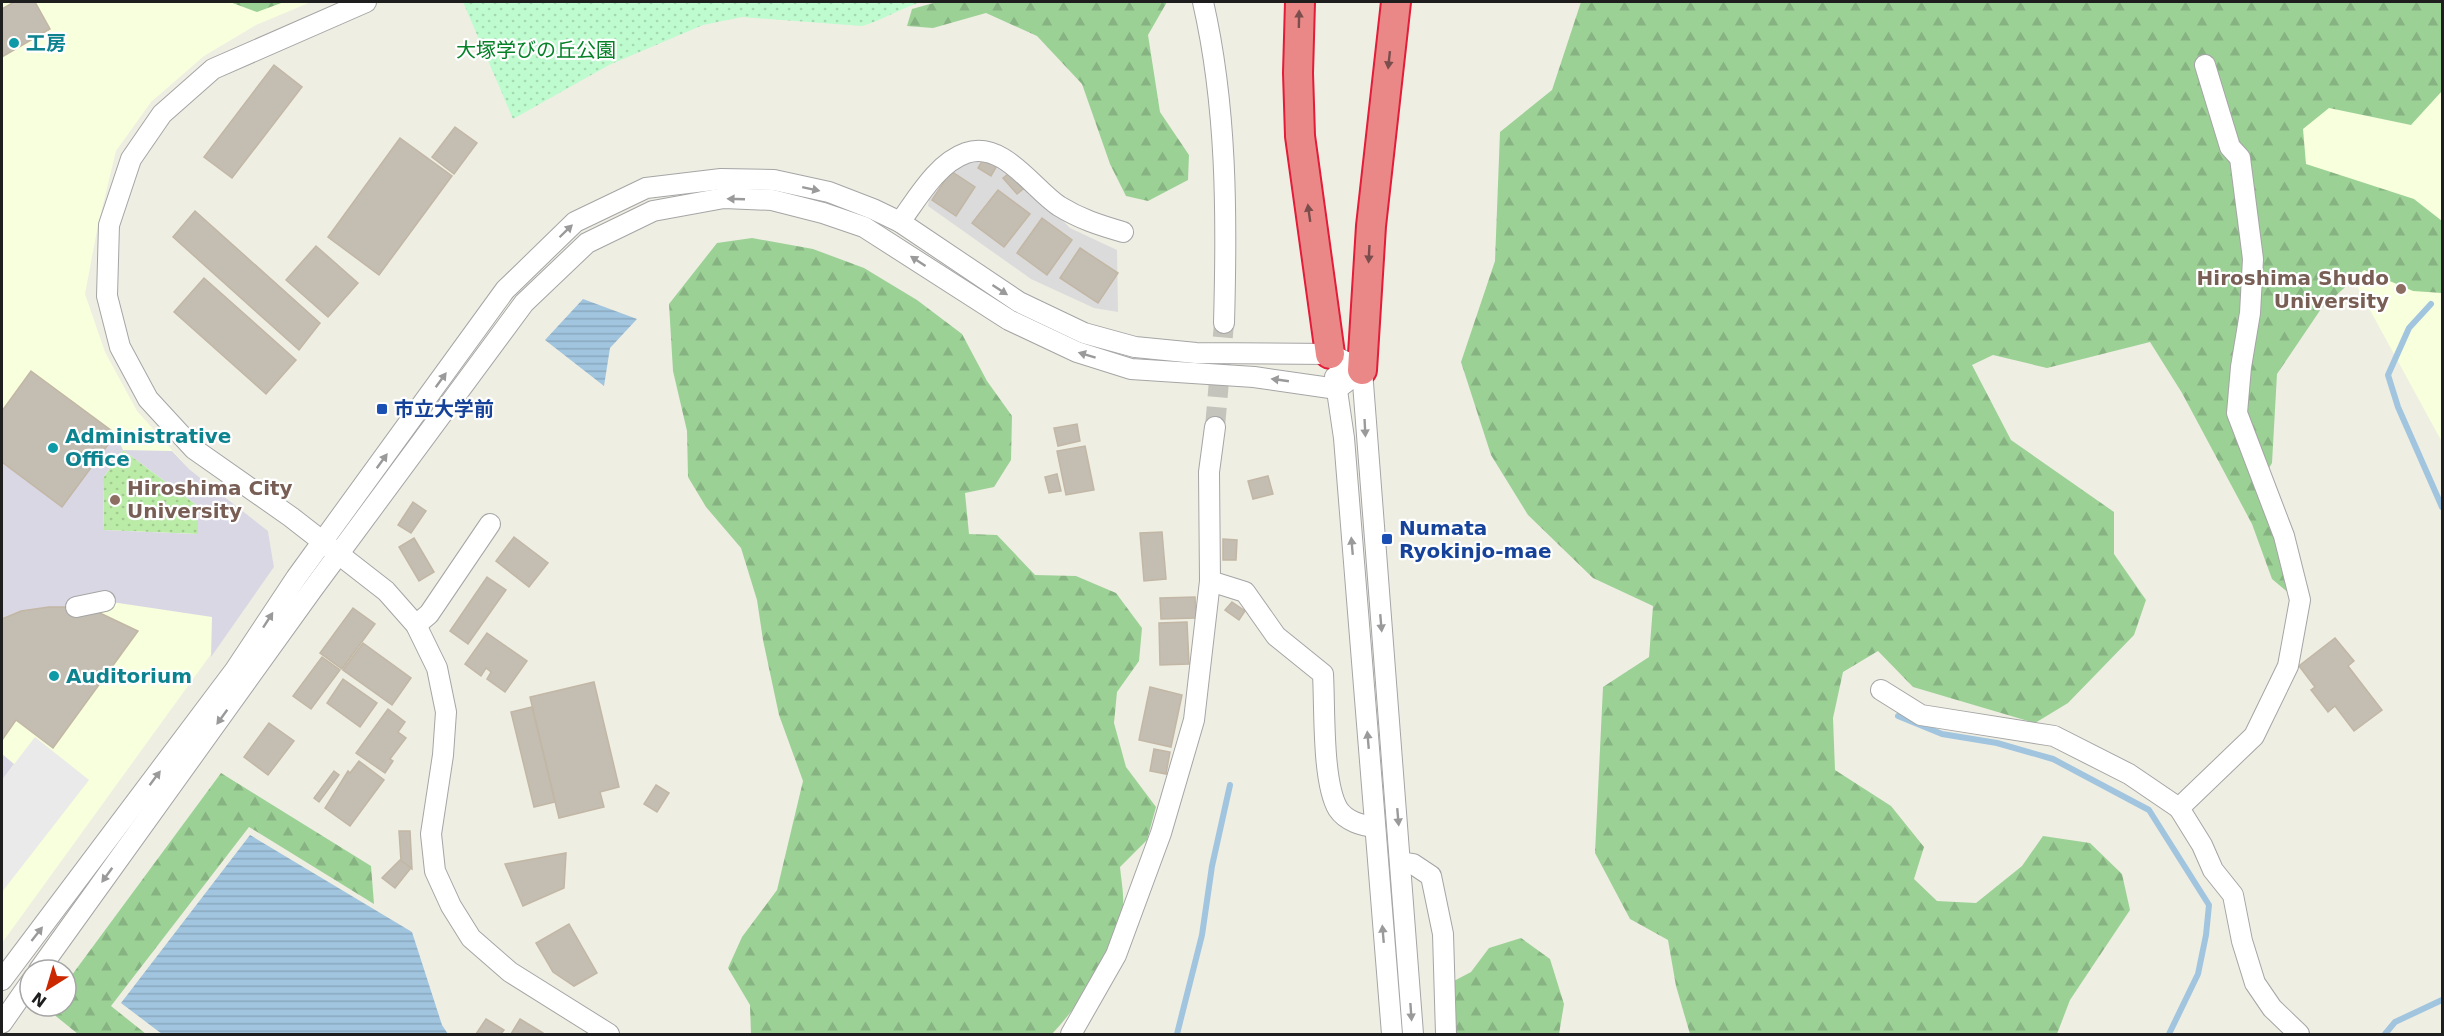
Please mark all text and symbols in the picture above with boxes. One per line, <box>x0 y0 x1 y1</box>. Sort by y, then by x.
one-way arrow <box>1294 10 1304 29</box>
place label: 工房 <box>26 31 66 55</box>
marker: 工房 <box>7 36 21 50</box>
park label: 大塚学びの丘公園 <box>456 38 616 62</box>
one-way arrow <box>1385 50 1394 69</box>
one-way arrow <box>802 184 820 194</box>
one-way arrow <box>727 194 746 204</box>
one-way arrow <box>1305 204 1314 223</box>
one-way arrow <box>559 225 573 239</box>
one-way arrow <box>1365 244 1374 263</box>
one-way arrow <box>909 255 926 266</box>
place label: Hiroshima Shudo University <box>2197 266 2389 313</box>
marker: Hiroshima Shudo University <box>2394 282 2408 296</box>
one-way arrow <box>992 284 1008 295</box>
one-way arrow <box>1078 350 1096 360</box>
one-way arrow <box>434 372 446 387</box>
one-way arrow <box>1270 376 1289 385</box>
place label: 市立大学前 <box>394 397 494 421</box>
marker: 市立大学前 <box>375 402 389 416</box>
one-way arrow <box>1361 419 1370 438</box>
place label: Administrative Office <box>65 424 231 471</box>
marker: Administrative Office <box>46 441 60 455</box>
one-way arrow <box>375 454 387 469</box>
place label: Hiroshima City University <box>127 476 293 523</box>
marker: Hiroshima City University <box>108 493 122 507</box>
place label: Numata Ryokinjo-mae <box>1399 516 1551 563</box>
marker: Numata Ryokinjo-mae <box>1380 532 1394 546</box>
one-way arrow <box>1347 536 1357 555</box>
one-way arrow <box>262 612 273 628</box>
one-way arrow <box>1376 613 1386 632</box>
place label: Auditorium <box>66 664 192 688</box>
marker: Auditorium <box>47 669 61 683</box>
one-way arrow <box>216 709 228 725</box>
one-way arrow <box>1363 730 1372 749</box>
one-way arrow <box>148 771 160 786</box>
one-way arrow <box>1393 808 1402 827</box>
one-way arrow <box>101 866 113 882</box>
one-way arrow <box>1379 925 1388 944</box>
one-way arrow <box>31 926 44 942</box>
north arrow <box>18 958 78 1018</box>
text: N <box>28 988 50 1011</box>
one-way arrow <box>1406 1002 1416 1021</box>

